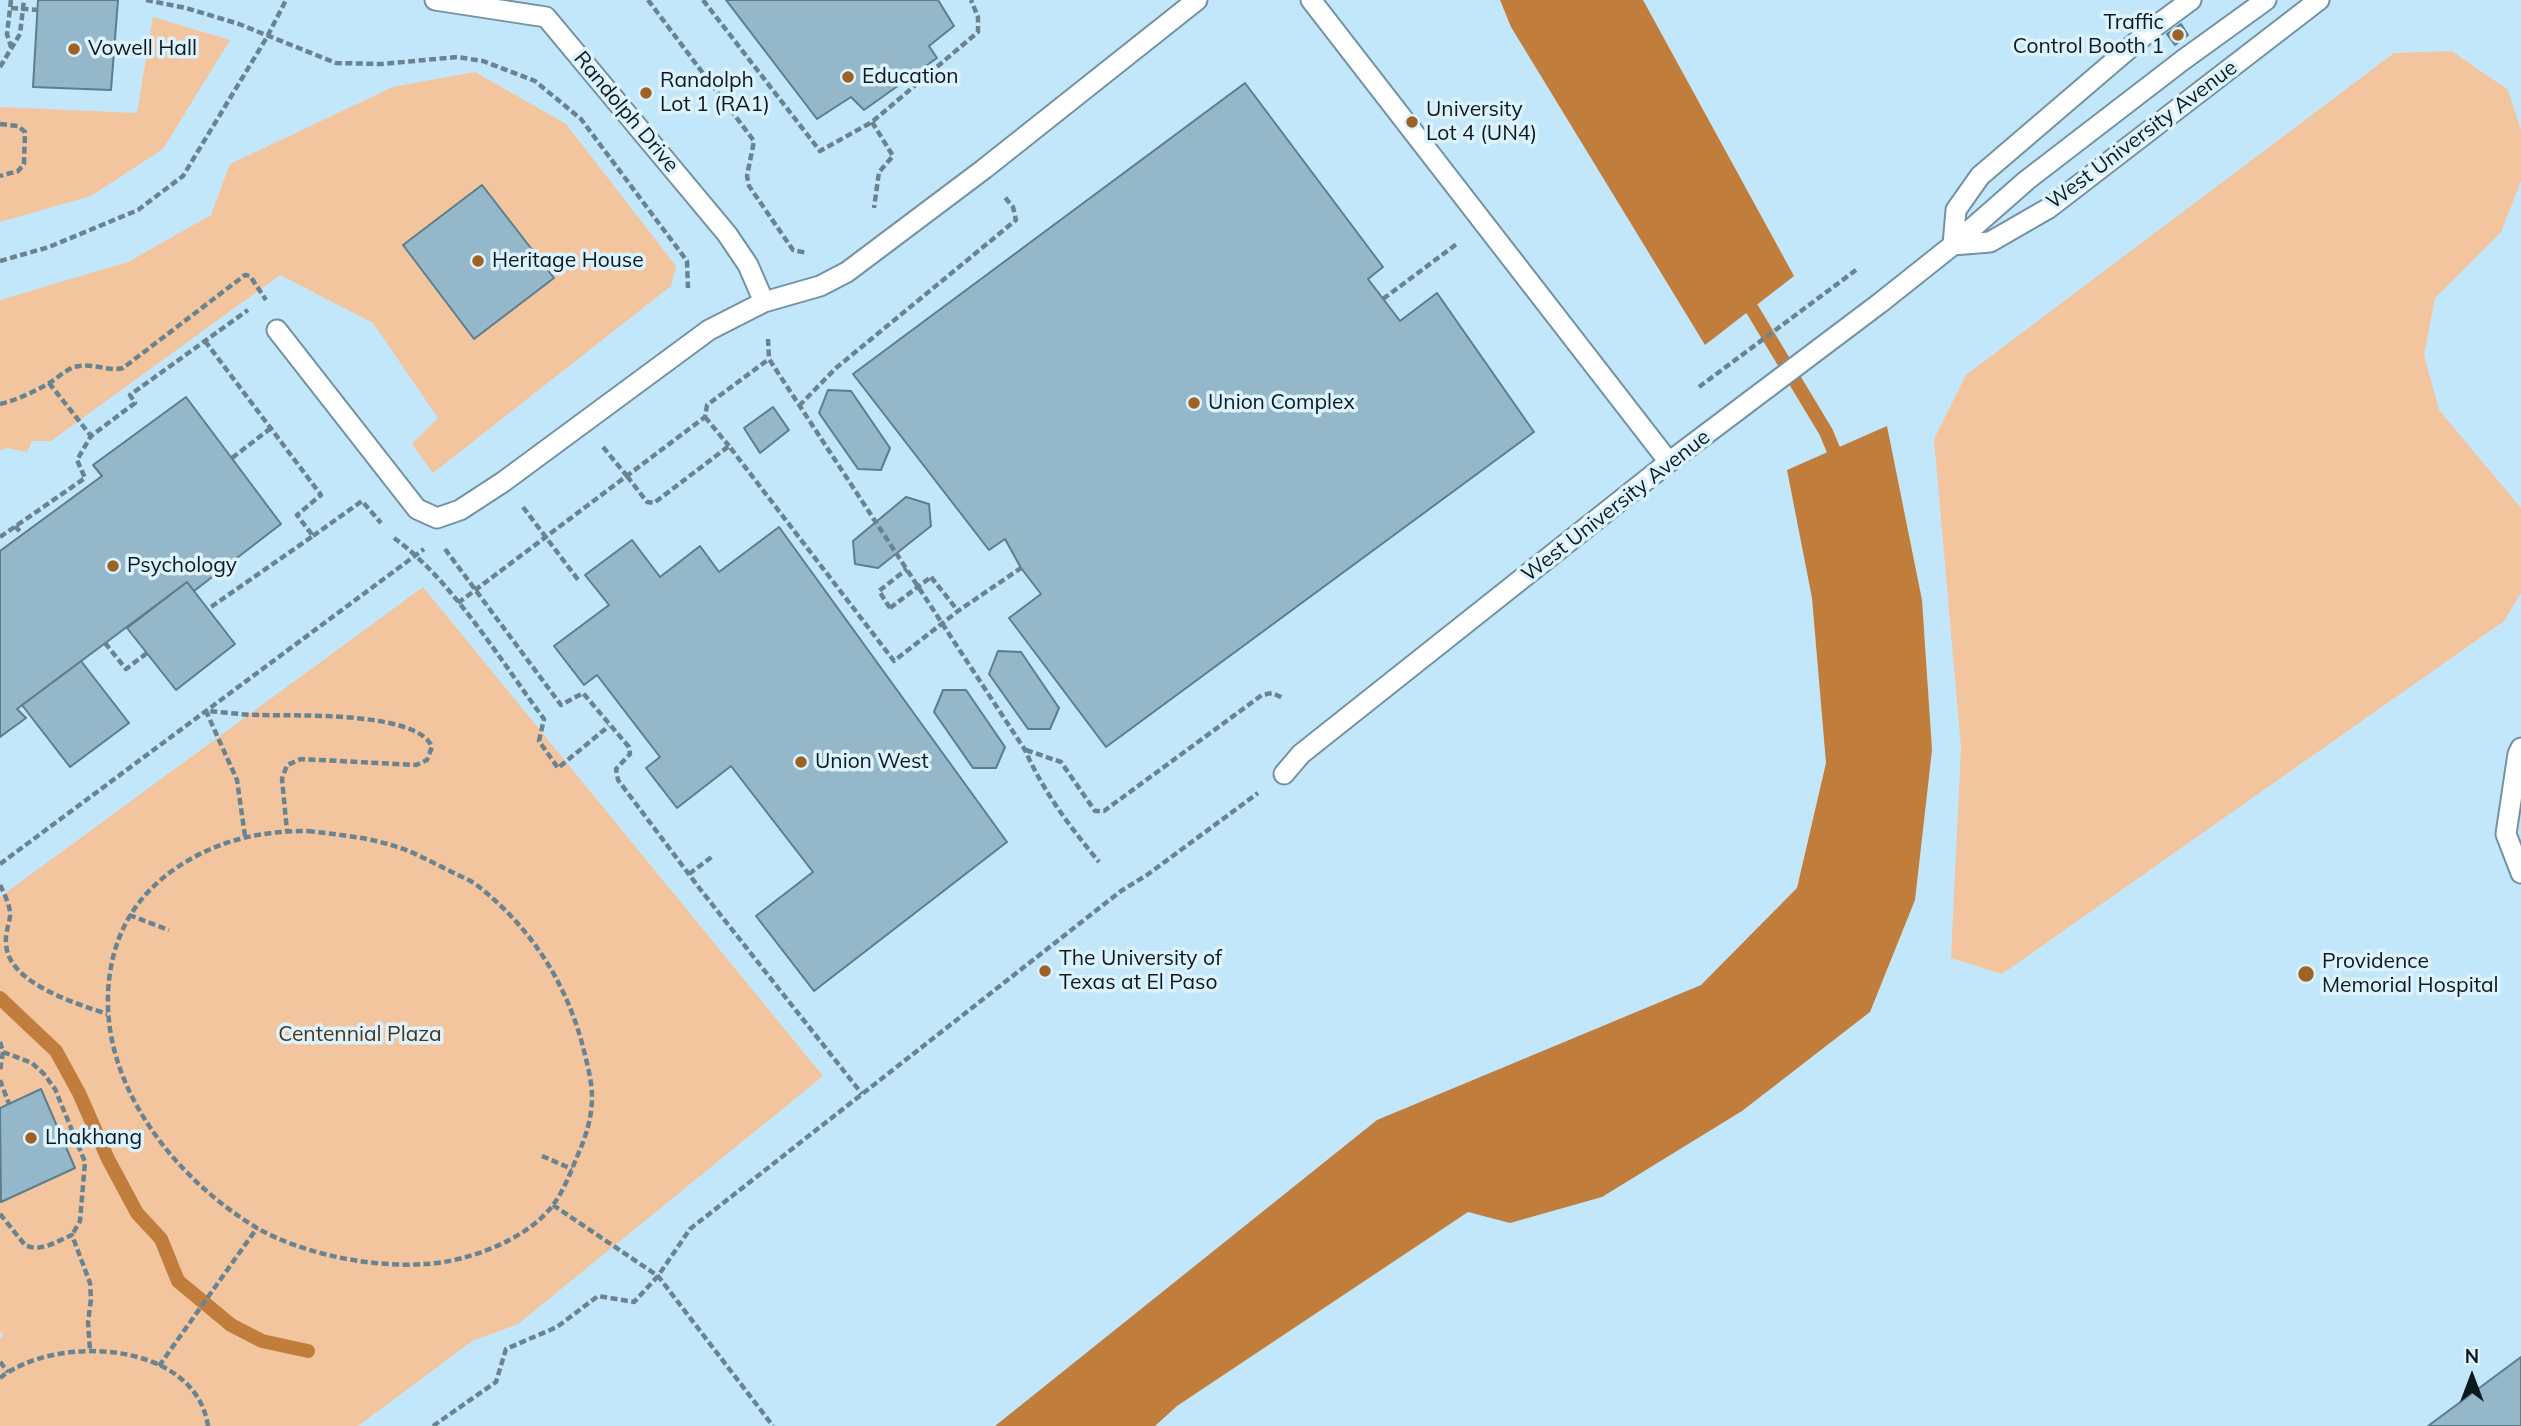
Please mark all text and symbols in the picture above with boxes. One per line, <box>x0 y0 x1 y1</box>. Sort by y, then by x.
place label: Traffic Control Booth 1 <box>2013 10 2164 60</box>
marker: Traffic Control Booth 1 <box>2170 27 2186 43</box>
place label: Vowell Hall <box>88 36 197 62</box>
marker: Vowell Hall <box>66 41 82 57</box>
street label: Randolph Drive <box>568 46 684 178</box>
street label: West University Avenue <box>2042 55 2242 215</box>
place label: Education <box>862 64 959 90</box>
place label: Randolph Lot 1 (RA1) <box>660 68 770 118</box>
marker: Education <box>840 69 856 85</box>
marker: Randolph Lot 1 (RA1) <box>638 85 654 101</box>
place label: University Lot 4 (UN4) <box>1426 97 1537 147</box>
marker: University Lot 4 (UN4) <box>1404 114 1420 130</box>
place label: Heritage House <box>492 248 644 274</box>
marker: Heritage House <box>470 253 486 269</box>
place label: Union Complex <box>1208 390 1355 416</box>
marker: Union Complex <box>1186 395 1202 411</box>
street label: West University Avenue <box>1517 425 1715 587</box>
place label: Psychology <box>127 553 237 579</box>
marker: Psychology <box>105 558 121 574</box>
place label: Union West <box>815 749 929 775</box>
marker: Union West <box>793 754 809 770</box>
place label: The University of Texas at El Paso <box>1059 946 1222 996</box>
place label: Providence Memorial Hospital <box>2322 949 2499 999</box>
marker: The University of Texas at El Paso <box>1037 963 1053 979</box>
marker: Providence Memorial Hospital <box>2296 964 2316 984</box>
park label: Centennial Plaza <box>278 1022 442 1048</box>
place label: Lhakhang <box>45 1125 142 1151</box>
marker: Lhakhang <box>23 1130 39 1146</box>
north arrow <box>2437 1342 2507 1412</box>
text: N <box>2465 1344 2479 1368</box>

